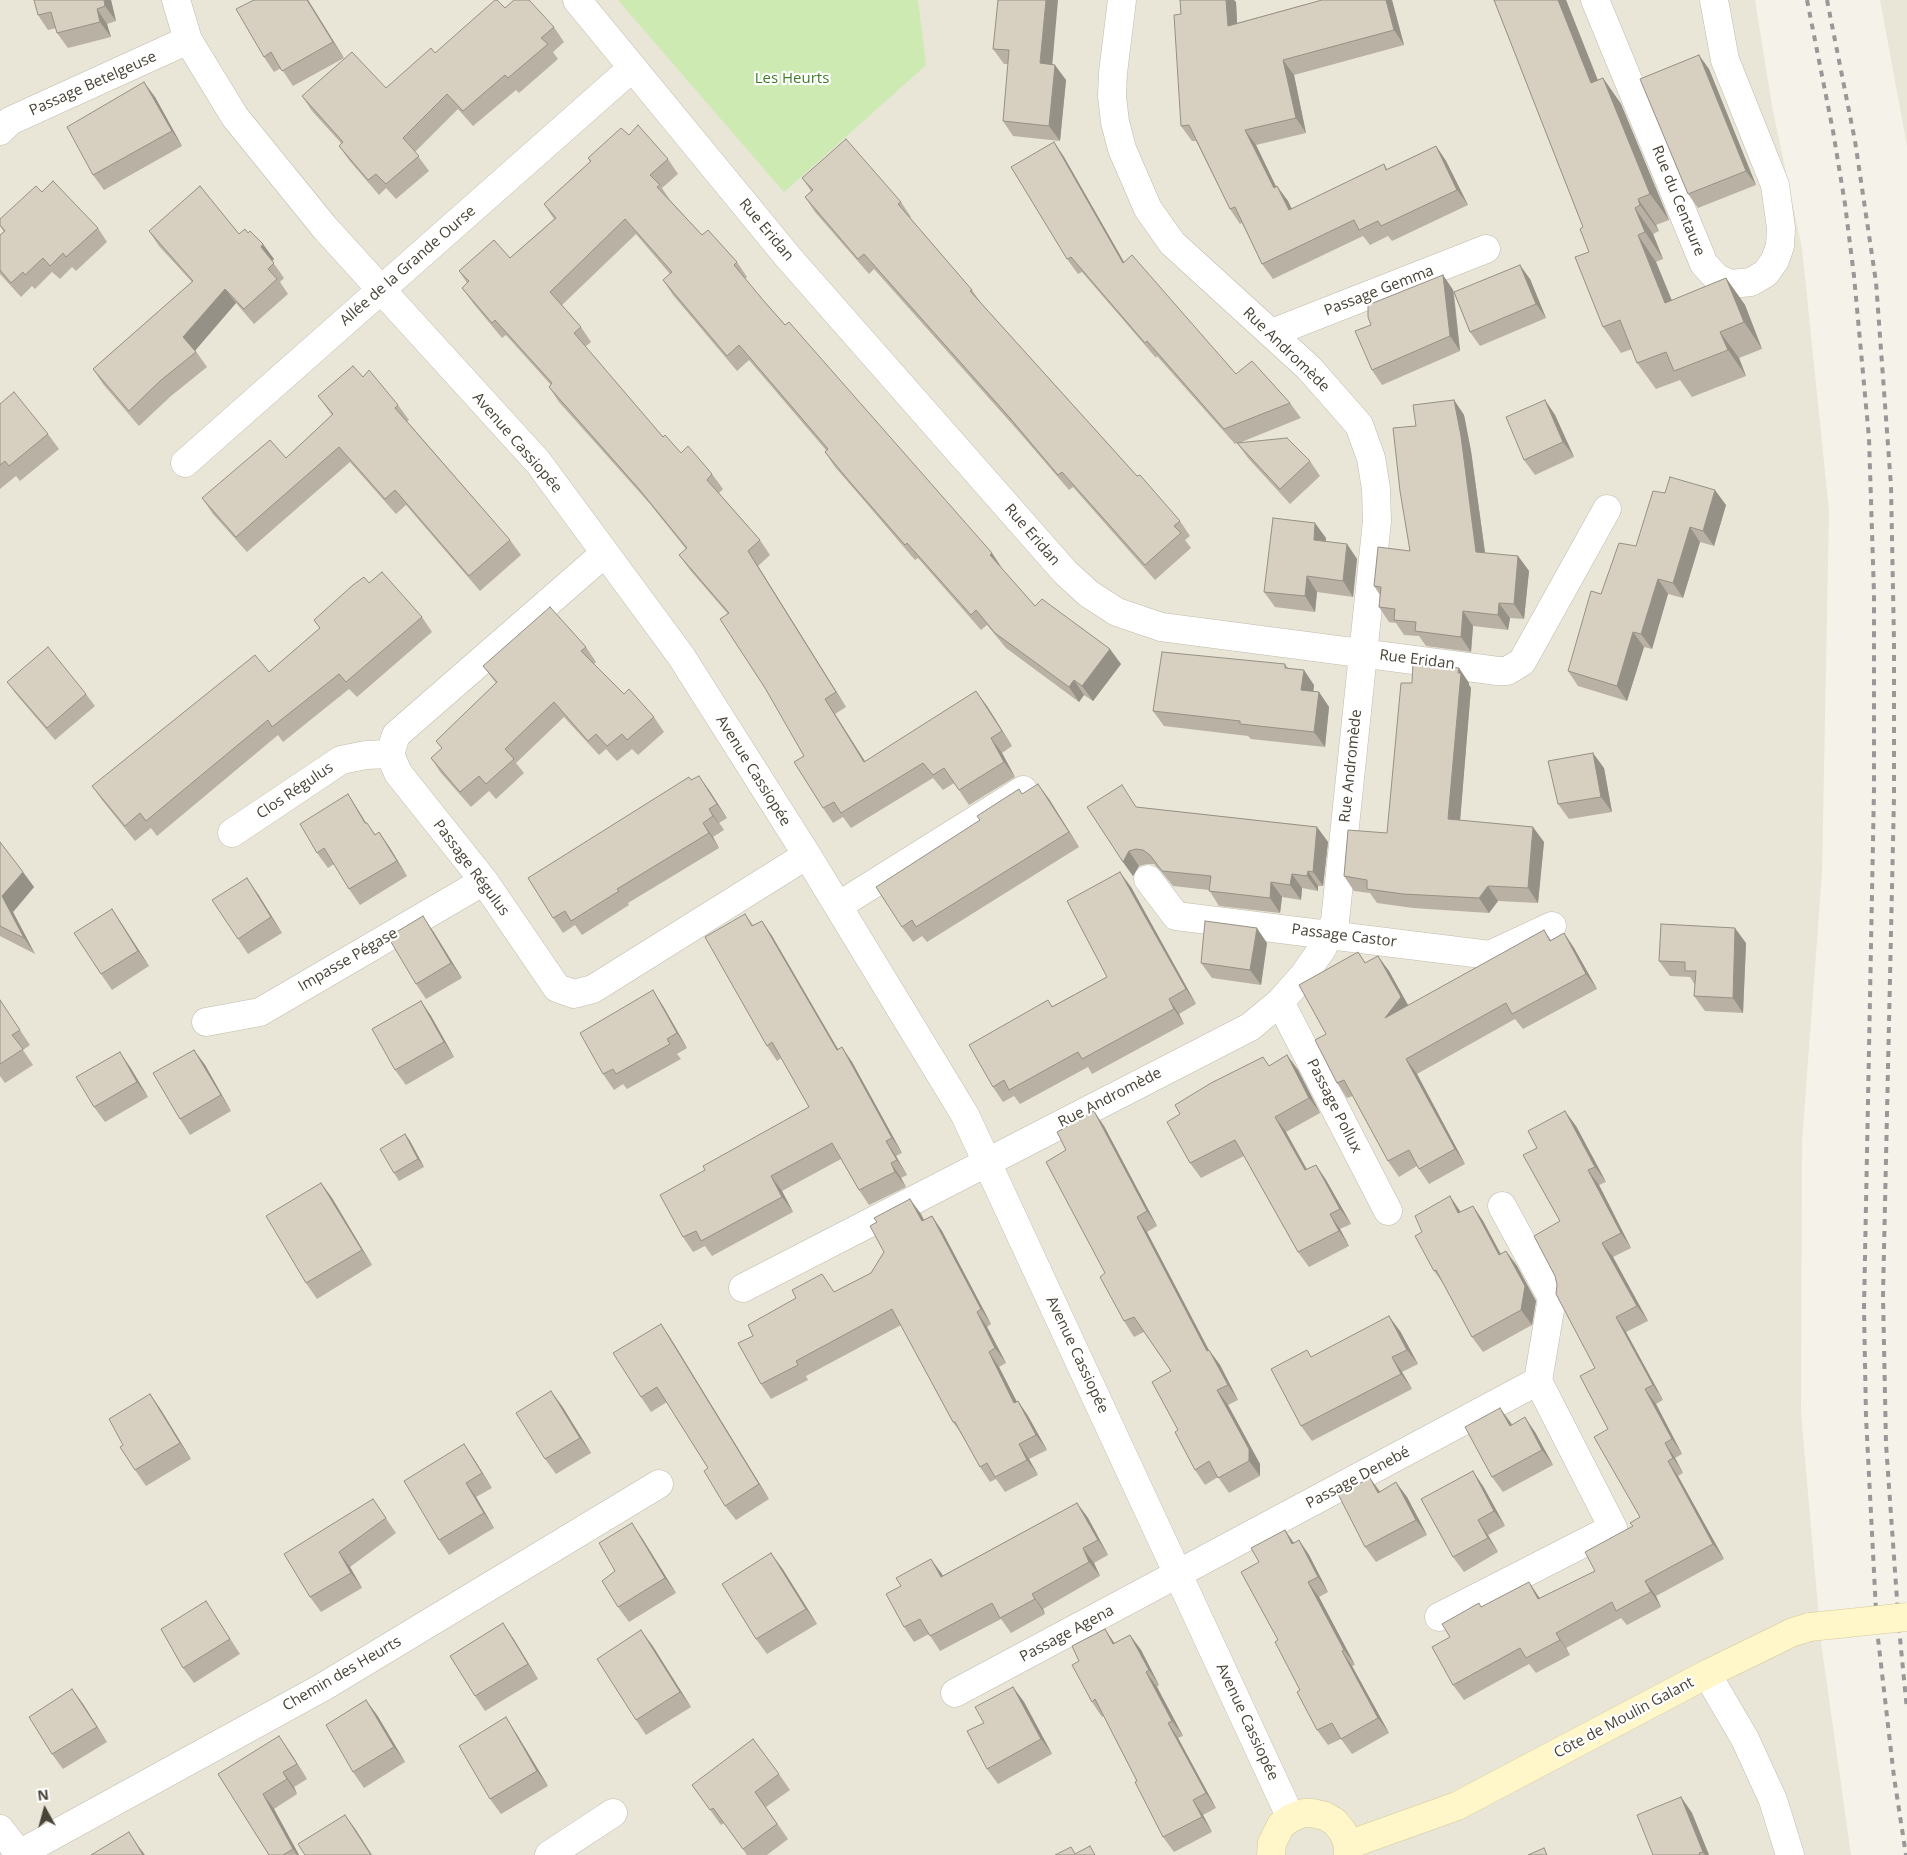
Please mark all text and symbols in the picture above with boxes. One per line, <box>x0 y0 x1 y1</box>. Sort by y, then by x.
street label: Passage Betelgeuse <box>27 48 159 120</box>
park label: Les Heurts <box>755 70 829 88</box>
street label: Rue du Centaure <box>1648 143 1708 259</box>
street label: Rue Eridan <box>735 195 797 265</box>
street label: Allée de la Grande Ourse <box>336 202 480 330</box>
street label: Passage Gemma <box>1322 262 1436 320</box>
street label: Rue Andromède <box>1239 304 1333 396</box>
street label: Avenue Cassiopée <box>469 389 565 497</box>
street label: Rue Eridan <box>1000 501 1064 569</box>
street label: Rue Eridan <box>1378 646 1456 674</box>
street label: Rue Andromède <box>1336 709 1366 823</box>
street label: Avenue Cassiopée <box>712 712 794 830</box>
street label: Clos Régulus <box>253 759 337 823</box>
street label: Passage Régulus <box>429 816 513 920</box>
street label: Passage Castor <box>1290 921 1398 951</box>
street label: Impasse Pégase <box>295 924 401 996</box>
street label: Passage Pollux <box>1303 1056 1365 1156</box>
street label: Rue Andromède <box>1055 1064 1165 1132</box>
street label: Avenue Cassiopée <box>1042 1294 1112 1416</box>
street label: Passage Denebé <box>1303 1443 1413 1513</box>
street label: Passage Agena <box>1017 1602 1117 1666</box>
street label: Chemin des Heurts <box>280 1633 404 1715</box>
street label: Avenue Cassiopée <box>1212 1661 1282 1783</box>
street label: Côte de Moulin Galant <box>1551 1673 1697 1763</box>
text: N <box>36 1784 50 1805</box>
north arrow <box>20 1785 70 1835</box>

